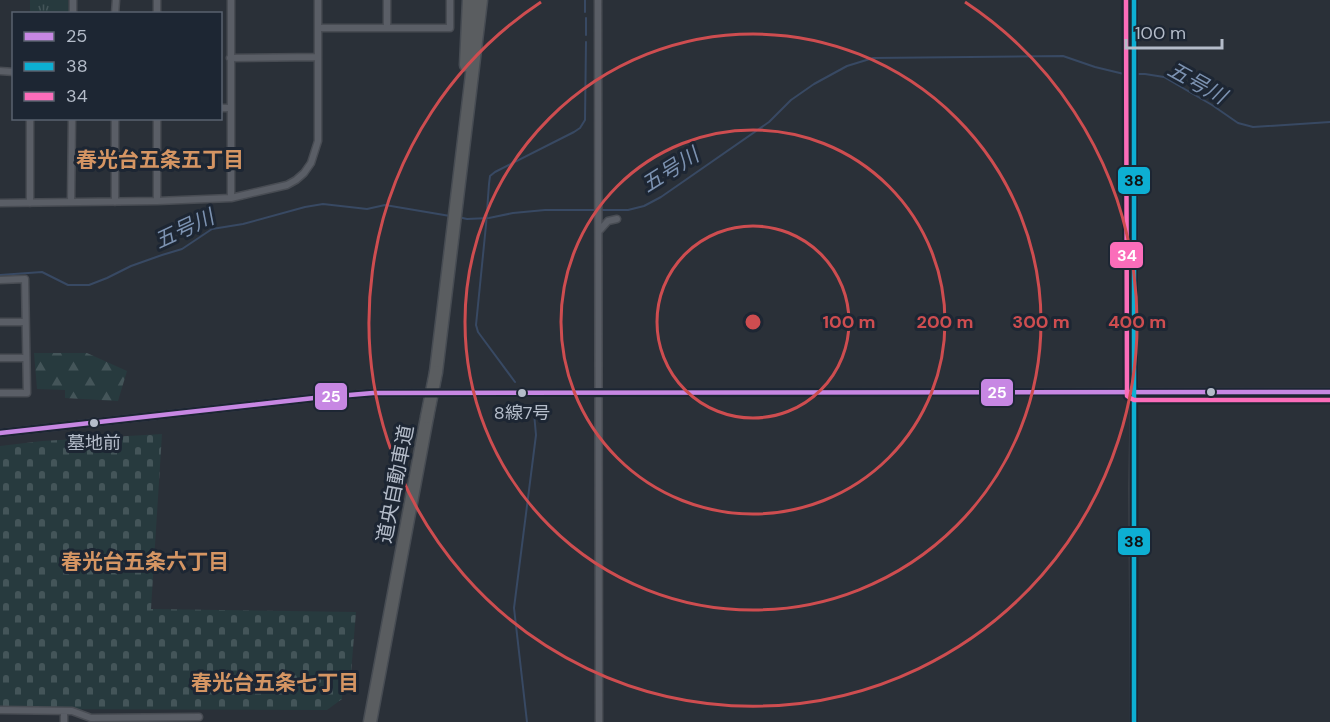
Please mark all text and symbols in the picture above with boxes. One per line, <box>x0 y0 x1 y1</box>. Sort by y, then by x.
legend <box>12 12 222 120</box>
scale bar <box>1126 12 1222 50</box>
text: 100 m <box>1135 21 1186 45</box>
text: 25 <box>66 24 87 48</box>
text: 38 <box>66 54 88 78</box>
water label: 五号川 <box>1163 55 1233 111</box>
text: 34 <box>66 84 88 108</box>
water label: 五号川 <box>636 140 706 199</box>
district label: 春光台五条五丁目 <box>76 146 244 174</box>
line badge: 38 <box>1117 166 1151 195</box>
text: 38 <box>1124 170 1144 191</box>
water label: 五号川 <box>150 202 220 255</box>
line badge: 34 <box>1109 241 1144 269</box>
text: 34 <box>1117 245 1137 266</box>
text: 100 m <box>822 310 876 334</box>
text: 200 m <box>917 310 973 334</box>
text: 300 m <box>1012 310 1070 334</box>
text: 400 m <box>1108 310 1166 334</box>
centre of rings <box>743 312 763 332</box>
line badge: 25 <box>980 378 1014 407</box>
line badge: 25 <box>314 382 348 411</box>
text: 25 <box>987 382 1007 403</box>
text: 25 <box>321 386 341 407</box>
unlabelled marker <box>1205 386 1217 398</box>
marker: 8線7号 <box>516 387 528 399</box>
place label: 8線7号 <box>494 401 550 425</box>
marker: 墓地前 <box>88 417 100 429</box>
street label: 道央自動車道 <box>371 423 419 545</box>
place label: 墓地前 <box>67 431 121 455</box>
line badge: 38 <box>1117 527 1151 556</box>
text: 38 <box>1124 531 1144 552</box>
district label: 春光台五条六丁目 <box>61 548 229 576</box>
district label: 春光台五条七丁目 <box>191 669 359 697</box>

